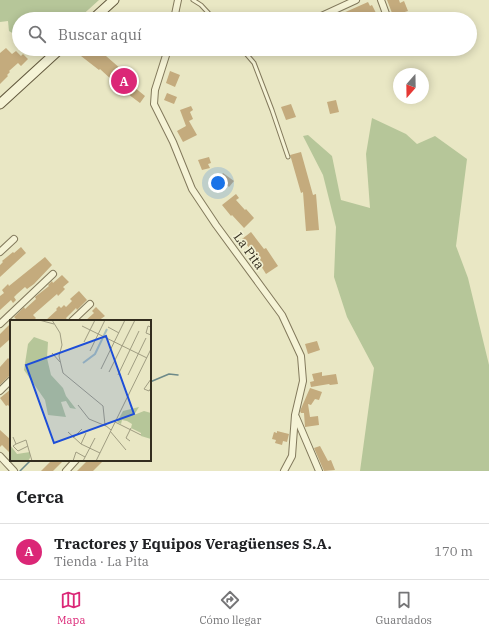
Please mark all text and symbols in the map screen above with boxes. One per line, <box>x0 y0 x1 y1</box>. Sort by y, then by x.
search box <box>12 12 477 56</box>
icon: search <box>26 23 48 45</box>
text: Buscar aquí <box>58 25 142 44</box>
pin: A <box>111 66 137 96</box>
north arrow <box>393 68 429 104</box>
your location <box>208 173 228 193</box>
street label: La Pita <box>230 229 268 273</box>
inset map <box>10 320 151 461</box>
text: Cerca <box>16 486 64 508</box>
text: Tractores y Equipos Veragüenses S.A. <box>54 534 332 553</box>
text: A <box>24 543 34 560</box>
text: 170 m <box>434 543 473 560</box>
text: Tienda · La Pita <box>54 553 149 570</box>
tab: Mapa <box>57 589 85 627</box>
tab: Cómo llegar <box>200 589 261 627</box>
tab: Guardados <box>375 589 432 627</box>

